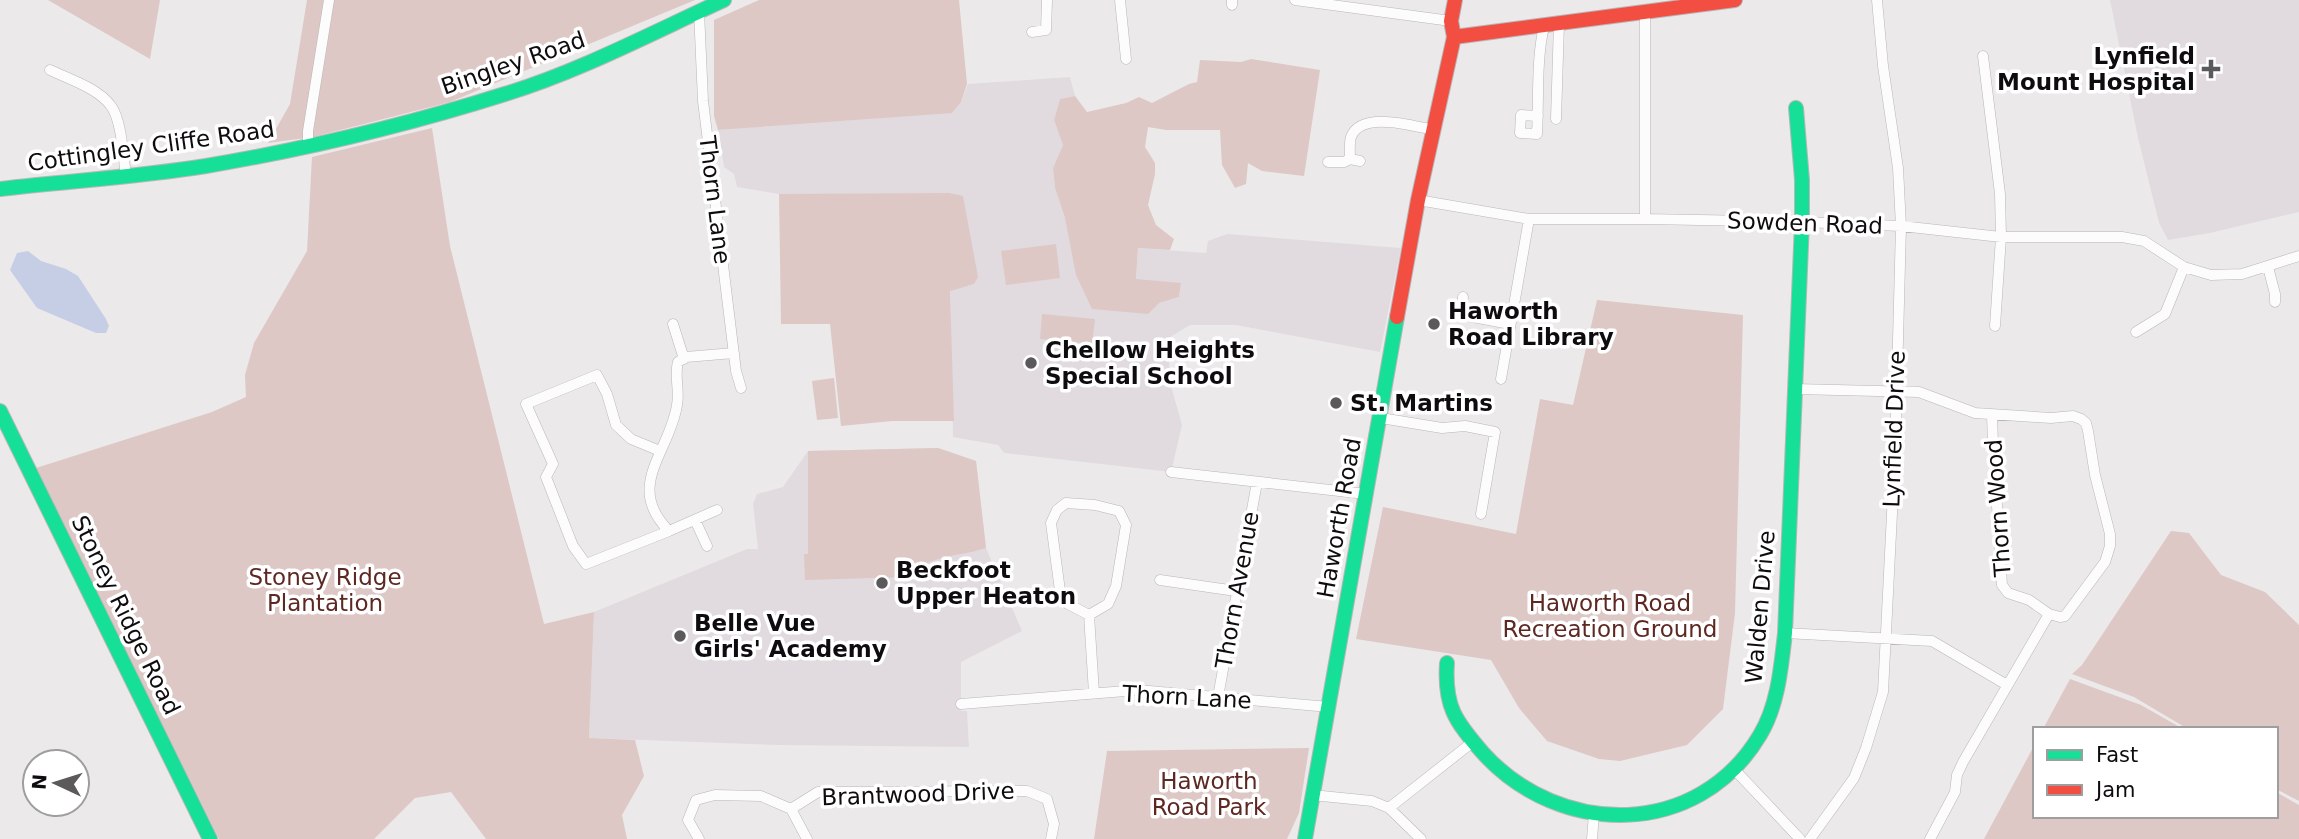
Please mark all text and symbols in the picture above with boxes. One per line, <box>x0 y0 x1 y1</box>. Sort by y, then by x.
street label: Bingley Road <box>438 26 588 100</box>
place label: Lynfield Mount Hospital <box>1997 43 2195 95</box>
marker: Lynfield Mount Hospital <box>2201 59 2221 79</box>
street label: Cottingley Cliffe Road <box>26 116 276 176</box>
street label: Thorn Lane <box>694 133 736 266</box>
street label: Sowden Road <box>1727 207 1883 239</box>
place label: Haworth Road Library <box>1448 298 1614 350</box>
marker: Haworth Road Library <box>1426 316 1442 332</box>
place label: Chellow Heights Special School <box>1045 337 1255 389</box>
street label: Lynfield Drive <box>1878 350 1910 508</box>
marker: Chellow Heights Special School <box>1023 355 1039 371</box>
place label: St. Martins <box>1350 390 1493 416</box>
marker: St. Martins <box>1328 395 1344 411</box>
street label: Haworth Road <box>1312 436 1366 600</box>
street label: Thorn Wood <box>1980 438 2016 579</box>
street label: Thorn Avenue <box>1210 509 1264 672</box>
street label: Stoney Ridge Road <box>67 511 185 719</box>
street label: Walden Drive <box>1740 529 1780 685</box>
place label: Beckfoot Upper Heaton <box>896 557 1076 609</box>
park label: Stoney Ridge Plantation <box>248 564 402 616</box>
marker: Beckfoot Upper Heaton <box>874 575 890 591</box>
park label: Haworth Road Recreation Ground <box>1503 590 1717 642</box>
place label: Belle Vue Girls' Academy <box>694 610 887 662</box>
marker: Belle Vue Girls' Academy <box>672 628 688 644</box>
street label: Thorn Lane <box>1121 681 1252 713</box>
legend <box>2033 727 2278 818</box>
text: Fast <box>2096 743 2138 767</box>
north arrow <box>21 748 91 818</box>
park label: Haworth Road Park <box>1152 768 1267 820</box>
text: N <box>28 773 51 791</box>
street label: Brantwood Drive <box>821 778 1015 810</box>
text: Jam <box>2094 778 2136 802</box>

